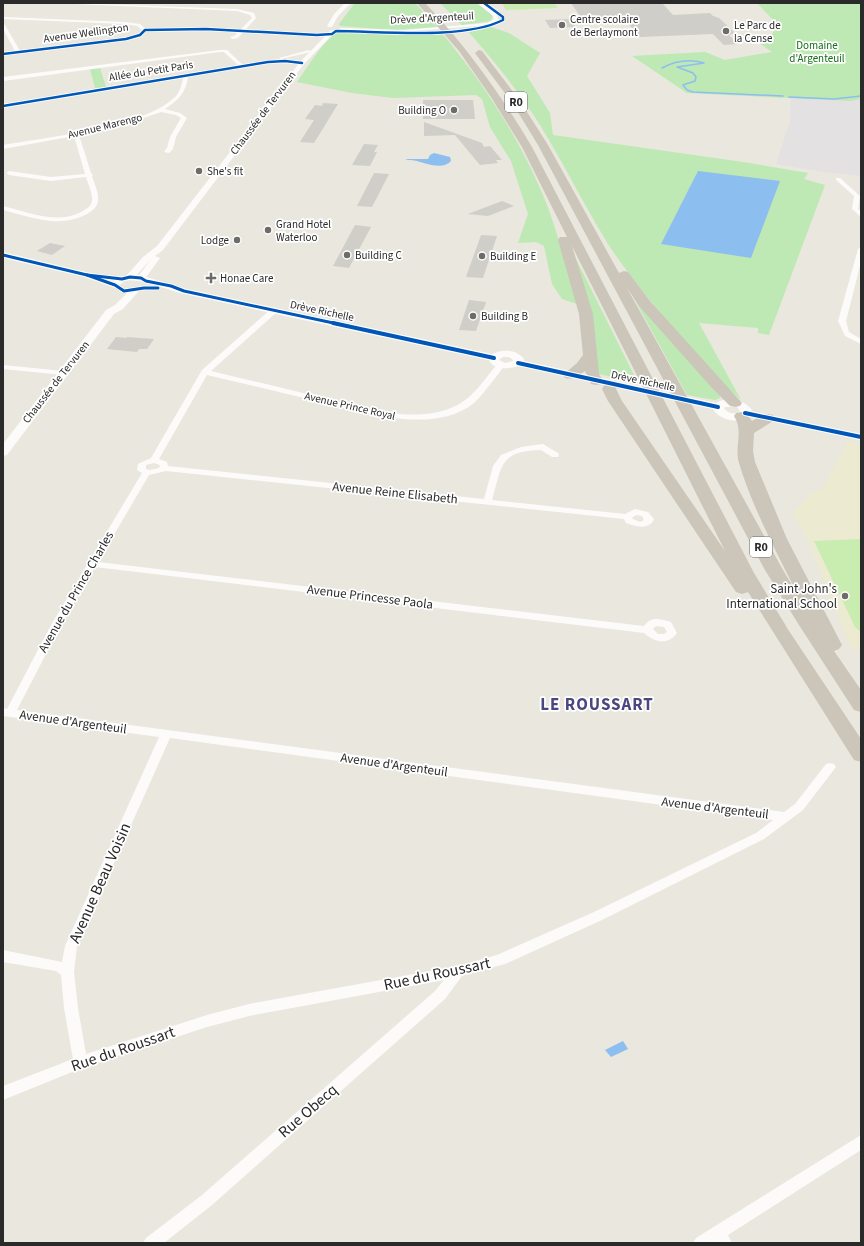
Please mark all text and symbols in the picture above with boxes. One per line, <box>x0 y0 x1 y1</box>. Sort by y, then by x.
street label: Drève d'Argenteuil <box>390 8 475 28</box>
place label: Centre scolaire de Berlaymont <box>570 12 639 40</box>
place label: Le Parc de la Cense <box>734 18 781 46</box>
street label: Avenue Wellington <box>43 20 129 46</box>
marker: Centre scolaire de Berlaymont <box>557 20 567 30</box>
marker: Le Parc de la Cense <box>721 26 731 36</box>
park label: Domaine d'Argenteuil <box>789 38 845 66</box>
street label: Allée du Petit Paris <box>108 57 195 85</box>
street label: Chaussée de Tervuren <box>227 68 299 158</box>
road number: R0 <box>505 92 527 112</box>
place label: Building O <box>398 103 446 118</box>
marker: Building O <box>449 105 459 115</box>
street label: Avenue Marengo <box>66 110 144 142</box>
place label: She's fit <box>207 164 244 179</box>
marker: She's fit <box>194 166 204 176</box>
place label: Grand Hotel Waterloo <box>276 217 331 245</box>
marker: Grand Hotel Waterloo <box>263 225 273 235</box>
place label: Lodge <box>201 233 230 248</box>
marker: Lodge <box>232 235 242 245</box>
place label: Building C <box>355 248 402 263</box>
place label: Building E <box>490 249 537 264</box>
marker: Building C <box>342 250 352 260</box>
marker: Building E <box>477 251 487 261</box>
place label: Honae Care <box>220 271 274 286</box>
marker: Honae Care <box>205 272 217 284</box>
street label: Drève Richelle <box>289 297 356 325</box>
place label: Building B <box>481 309 529 324</box>
marker: Building B <box>468 311 478 321</box>
street label: Chaussée de Tervuren <box>19 338 93 426</box>
street label: Drève Richelle <box>610 367 677 395</box>
street label: Avenue Prince Royal <box>303 388 397 424</box>
street label: Avenue Reine Elisabeth <box>331 477 459 509</box>
street label: Avenue du Prince Charles <box>34 528 118 656</box>
road number: R0 <box>750 537 772 557</box>
street label: Avenue Princesse Paola <box>306 580 434 614</box>
place label: Saint John's International School <box>726 580 838 613</box>
marker: Saint John's International School <box>840 591 850 601</box>
district label: LE ROUSSART <box>540 693 654 717</box>
street label: Avenue d'Argenteuil <box>18 706 128 738</box>
street label: Avenue d'Argenteuil <box>339 749 449 781</box>
street label: Avenue d'Argenteuil <box>660 792 770 824</box>
street label: Avenue Beau Voisin <box>64 819 136 947</box>
street label: Rue du Roussart <box>382 952 493 996</box>
street label: Rue du Roussart <box>68 1021 178 1077</box>
street label: Rue Obecq <box>274 1079 342 1143</box>

